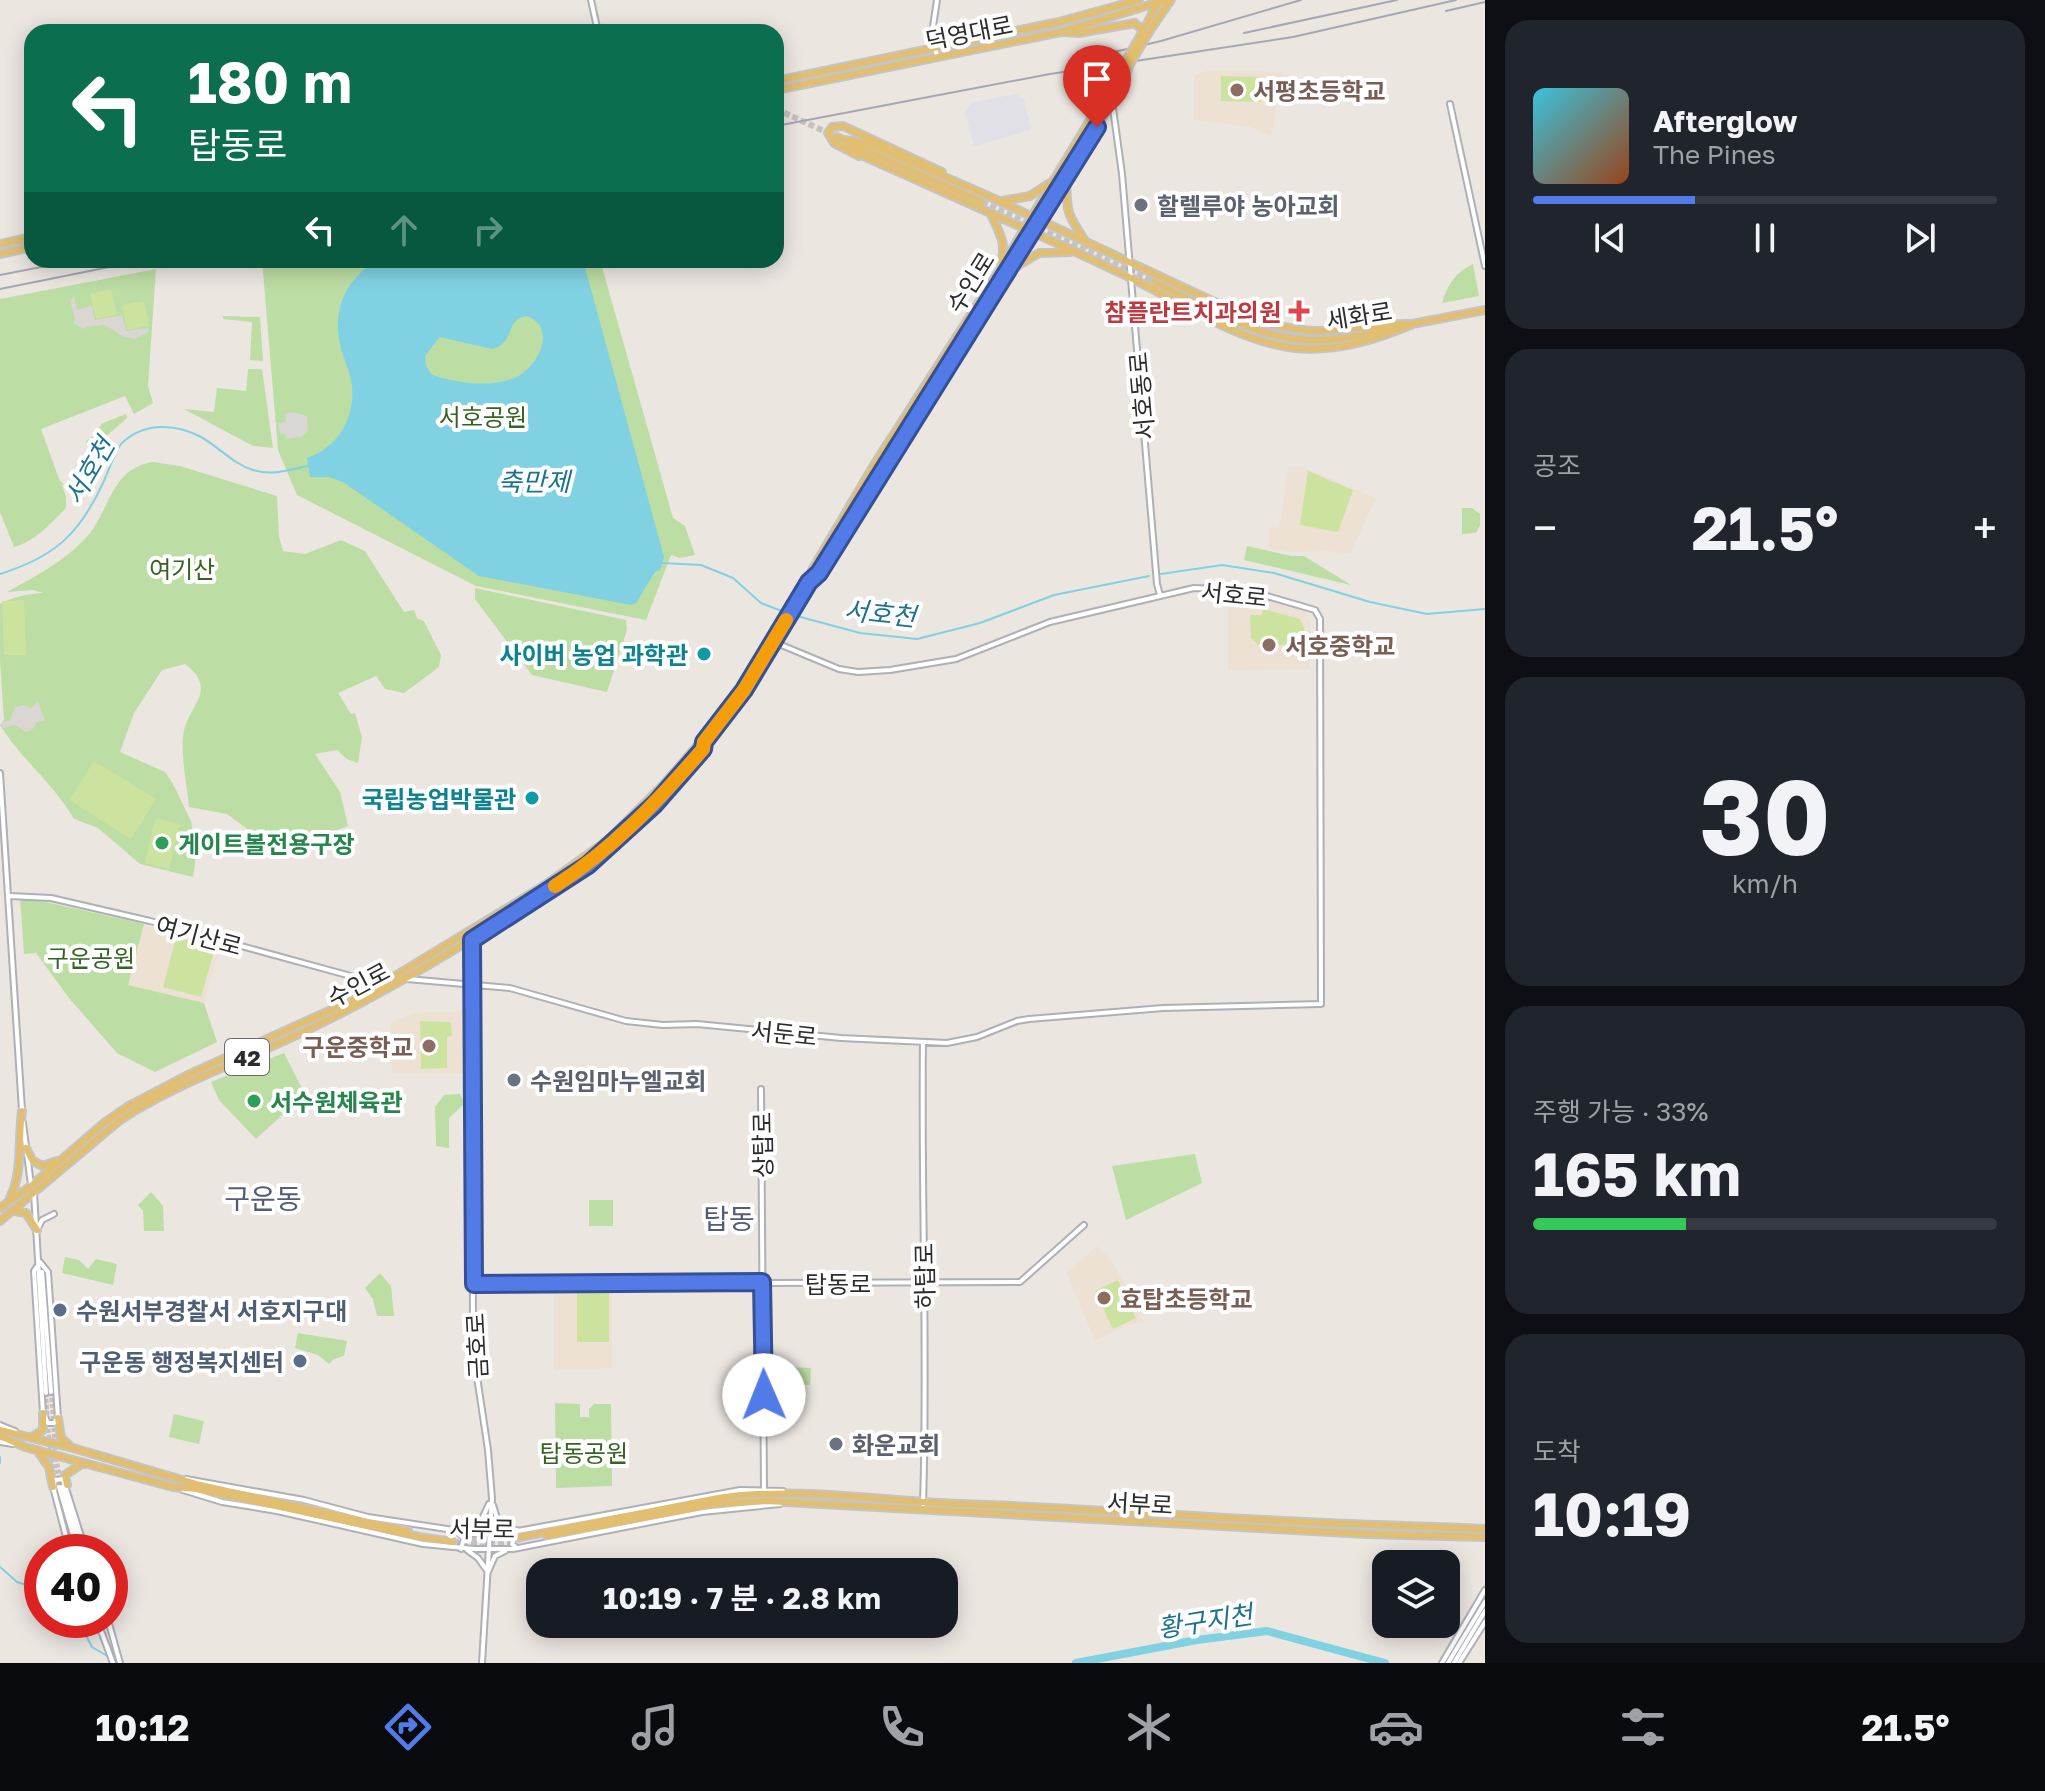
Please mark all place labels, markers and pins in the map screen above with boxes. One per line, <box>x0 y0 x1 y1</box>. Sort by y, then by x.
pin <box>1063 45 1131 127</box>
place label: 서평초등학교 <box>1253 76 1385 105</box>
marker: 서평초등학교 <box>1228 81 1246 99</box>
place label: 할렐루야 농아교회 <box>1157 191 1340 220</box>
marker: 할렐루야 농아교회 <box>1132 196 1150 214</box>
place label: 참플란트치과의원 <box>1104 297 1281 326</box>
marker: 참플란트치과의원 <box>1288 300 1310 322</box>
place label: 서호중학교 <box>1285 631 1395 660</box>
marker: 서호중학교 <box>1260 636 1278 654</box>
place label: 사이버 농업 과학관 <box>499 640 688 669</box>
marker: 사이버 농업 과학관 <box>695 645 713 663</box>
place label: 국립농업박물관 <box>361 784 516 813</box>
marker: 국립농업박물관 <box>523 789 541 807</box>
place label: 게이트볼전용구장 <box>178 829 355 858</box>
marker: 게이트볼전용구장 <box>153 834 171 852</box>
place label: 구운중학교 <box>303 1032 413 1061</box>
marker: 구운중학교 <box>420 1037 438 1055</box>
place label: 수원임마누엘교회 <box>530 1066 707 1095</box>
marker: 수원임마누엘교회 <box>505 1071 523 1089</box>
place label: 서수원체육관 <box>270 1087 402 1116</box>
marker: 서수원체육관 <box>245 1092 263 1110</box>
place label: 효탑초등학교 <box>1120 1284 1252 1313</box>
marker: 효탑초등학교 <box>1095 1289 1113 1307</box>
place label: 수원서부경찰서 서호지구대 <box>76 1296 347 1325</box>
marker: 수원서부경찰서 서호지구대 <box>51 1301 69 1319</box>
place label: 구운동 행정복지센터 <box>79 1347 284 1376</box>
marker: 구운동 행정복지센터 <box>291 1352 309 1370</box>
place label: 화운교회 <box>852 1430 940 1459</box>
marker: 화운교회 <box>827 1435 845 1453</box>

